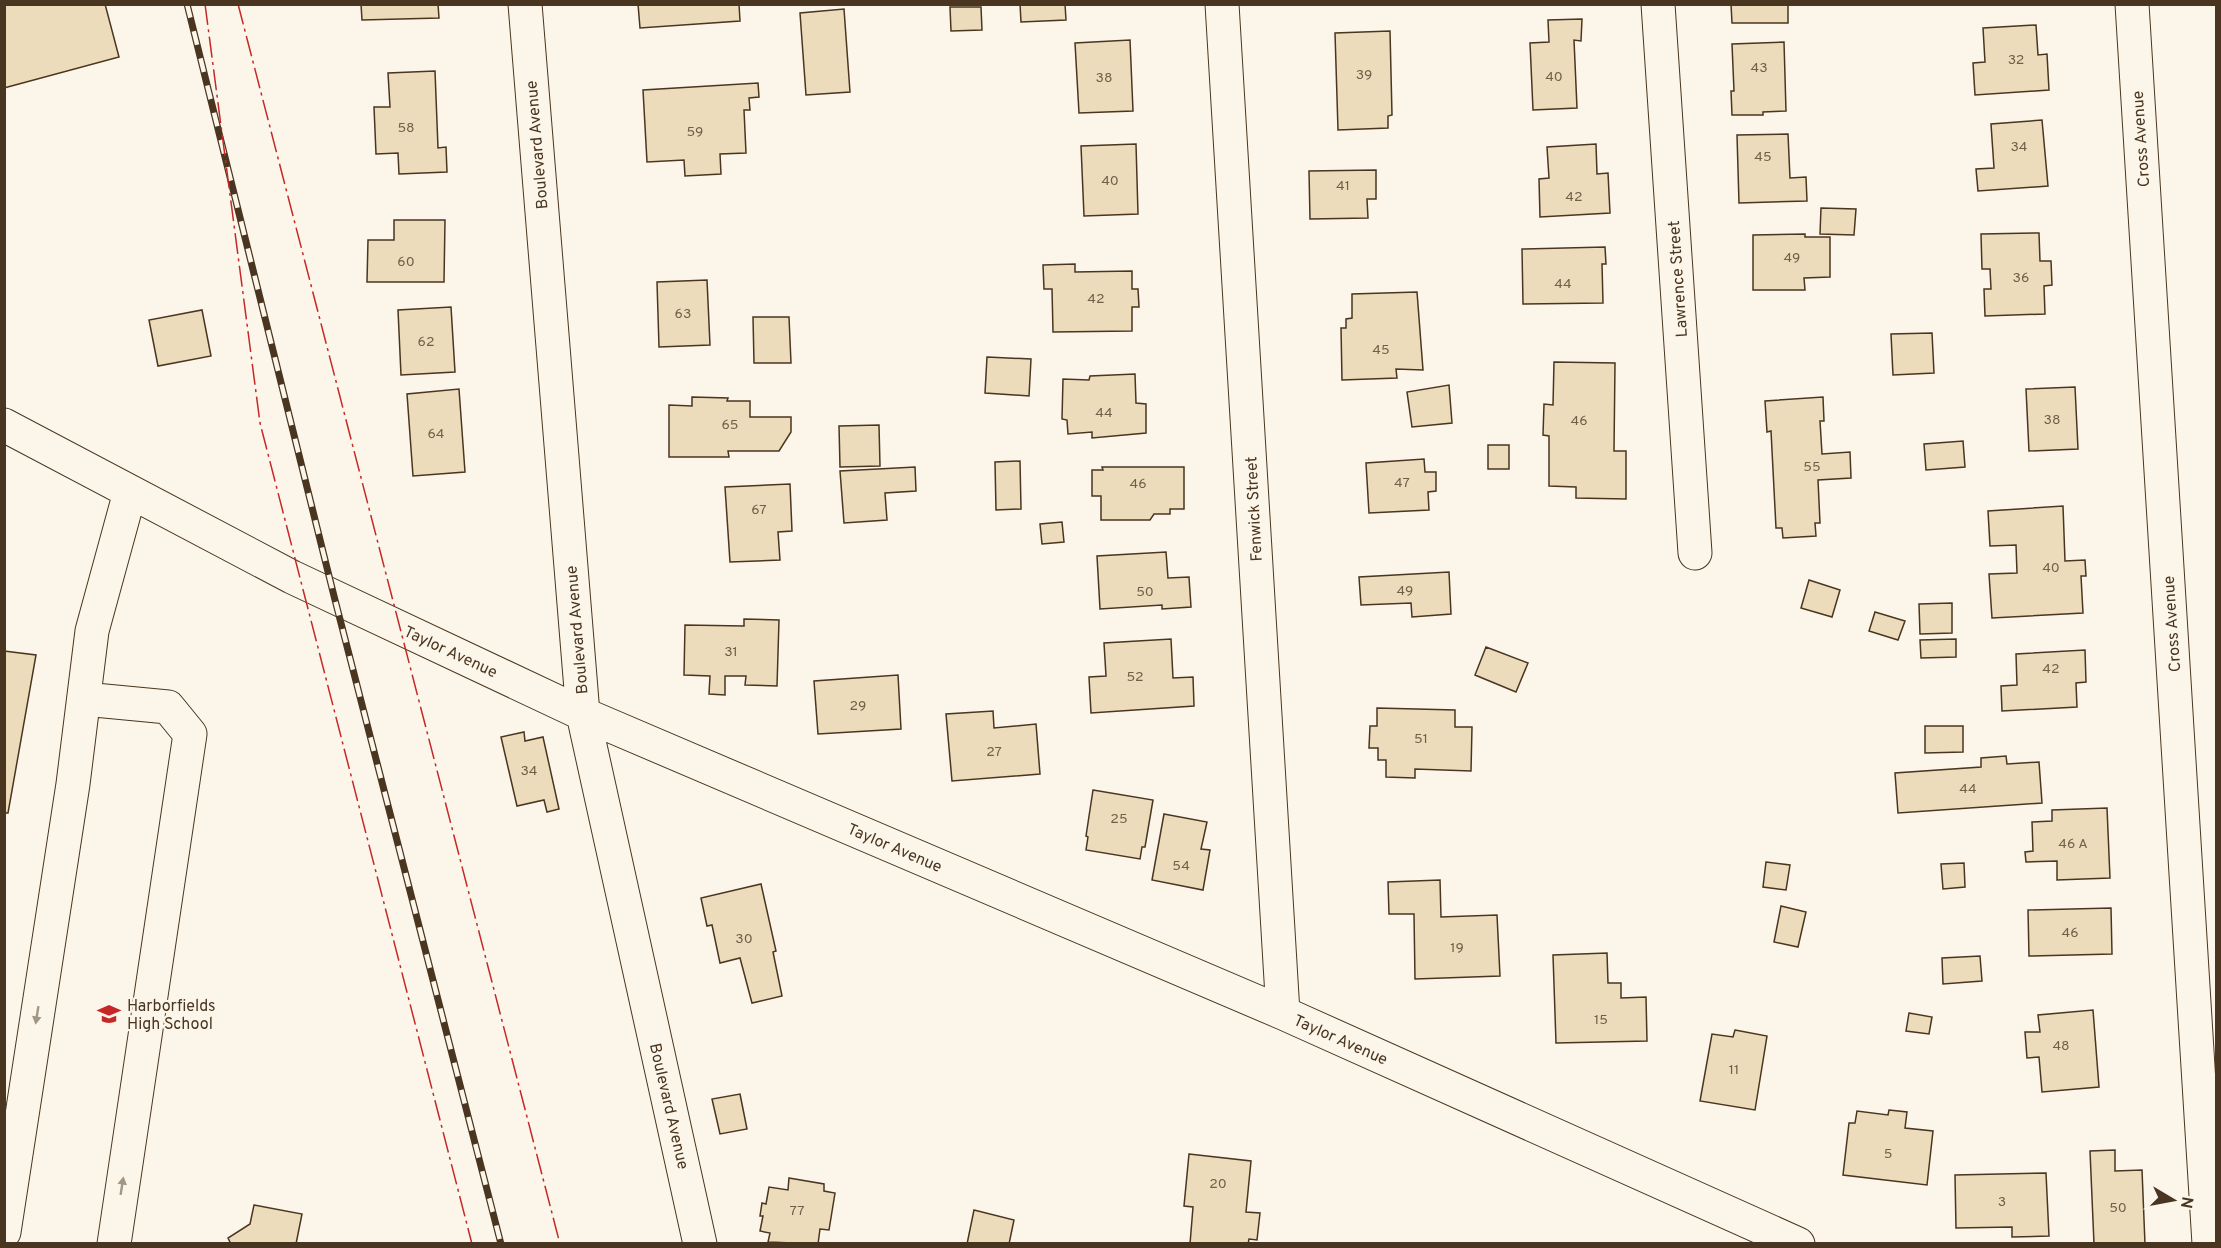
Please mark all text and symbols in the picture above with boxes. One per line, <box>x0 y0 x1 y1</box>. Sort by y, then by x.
house number: 32 <box>2008 52 2024 69</box>
house number: 43 <box>1750 60 1768 77</box>
house number: 39 <box>1356 67 1372 84</box>
house number: 40 <box>1545 69 1563 86</box>
house number: 38 <box>1096 70 1112 87</box>
street label: Boulevard Avenue <box>522 80 554 210</box>
street label: Cross Avenue <box>2129 90 2155 188</box>
house number: 58 <box>397 120 415 137</box>
house number: 59 <box>687 124 703 141</box>
house number: 34 <box>2010 139 2028 156</box>
house number: 45 <box>1754 149 1772 166</box>
house number: 40 <box>1101 173 1119 190</box>
house number: 41 <box>1336 178 1350 195</box>
house number: 42 <box>1565 189 1583 206</box>
street label: Lawrence Street <box>1665 220 1693 338</box>
house number: 49 <box>1784 250 1800 267</box>
house number: 60 <box>397 254 415 271</box>
house number: 36 <box>2013 270 2029 287</box>
house number: 44 <box>1554 276 1572 293</box>
house number: 42 <box>1087 291 1105 308</box>
house number: 63 <box>675 306 691 323</box>
house number: 62 <box>418 334 434 351</box>
house number: 45 <box>1372 342 1390 359</box>
house number: 44 <box>1095 405 1113 422</box>
house number: 38 <box>2044 412 2060 429</box>
house number: 46 <box>1570 413 1588 430</box>
house number: 65 <box>721 417 739 434</box>
house number: 64 <box>427 426 445 443</box>
street label: Fenwick Street <box>1242 456 1268 562</box>
house number: 55 <box>1803 459 1821 476</box>
house number: 47 <box>1394 475 1410 492</box>
house number: 46 <box>1129 476 1147 493</box>
house number: 67 <box>751 502 767 519</box>
house number: 40 <box>2042 560 2060 577</box>
street label: Boulevard Avenue <box>562 565 594 695</box>
street label: Cross Avenue <box>2160 575 2186 673</box>
house number: 49 <box>1397 583 1413 600</box>
house number: 50 <box>1136 584 1154 601</box>
street label: Taylor Avenue <box>400 622 500 683</box>
house number: 31 <box>724 644 738 661</box>
house number: 42 <box>2042 661 2060 678</box>
house number: 52 <box>1126 669 1144 686</box>
house number: 29 <box>850 698 866 715</box>
house number: 51 <box>1414 731 1428 748</box>
house number: 27 <box>986 744 1002 761</box>
house number: 34 <box>520 763 538 780</box>
house number: 44 <box>1959 781 1977 798</box>
house number: 25 <box>1110 811 1128 828</box>
street label: Taylor Avenue <box>844 820 945 878</box>
house number: 46 A <box>2058 836 2088 853</box>
house number: 54 <box>1172 858 1190 875</box>
house number: 46 <box>2061 925 2079 942</box>
house number: 30 <box>735 931 753 948</box>
house number: 19 <box>1450 940 1464 957</box>
place label: Harborfields High School <box>127 997 216 1035</box>
school or university icon: Harborfields High School <box>96 1001 122 1027</box>
one-way arrow <box>33 1006 42 1025</box>
street label: Taylor Avenue <box>1290 1011 1390 1071</box>
house number: 15 <box>1594 1012 1608 1029</box>
house number: 48 <box>2052 1038 2070 1055</box>
street label: Boulevard Avenue <box>644 1041 692 1172</box>
house number: 11 <box>1729 1062 1739 1079</box>
house number: 5 <box>1884 1146 1892 1163</box>
north arrow <box>2143 1170 2203 1230</box>
one-way arrow <box>118 1176 127 1195</box>
house number: 20 <box>1209 1176 1227 1193</box>
house number: 3 <box>1998 1194 2006 1211</box>
text: N <box>2175 1195 2197 1210</box>
house number: 50 <box>2109 1200 2127 1217</box>
house number: 77 <box>789 1203 805 1220</box>

